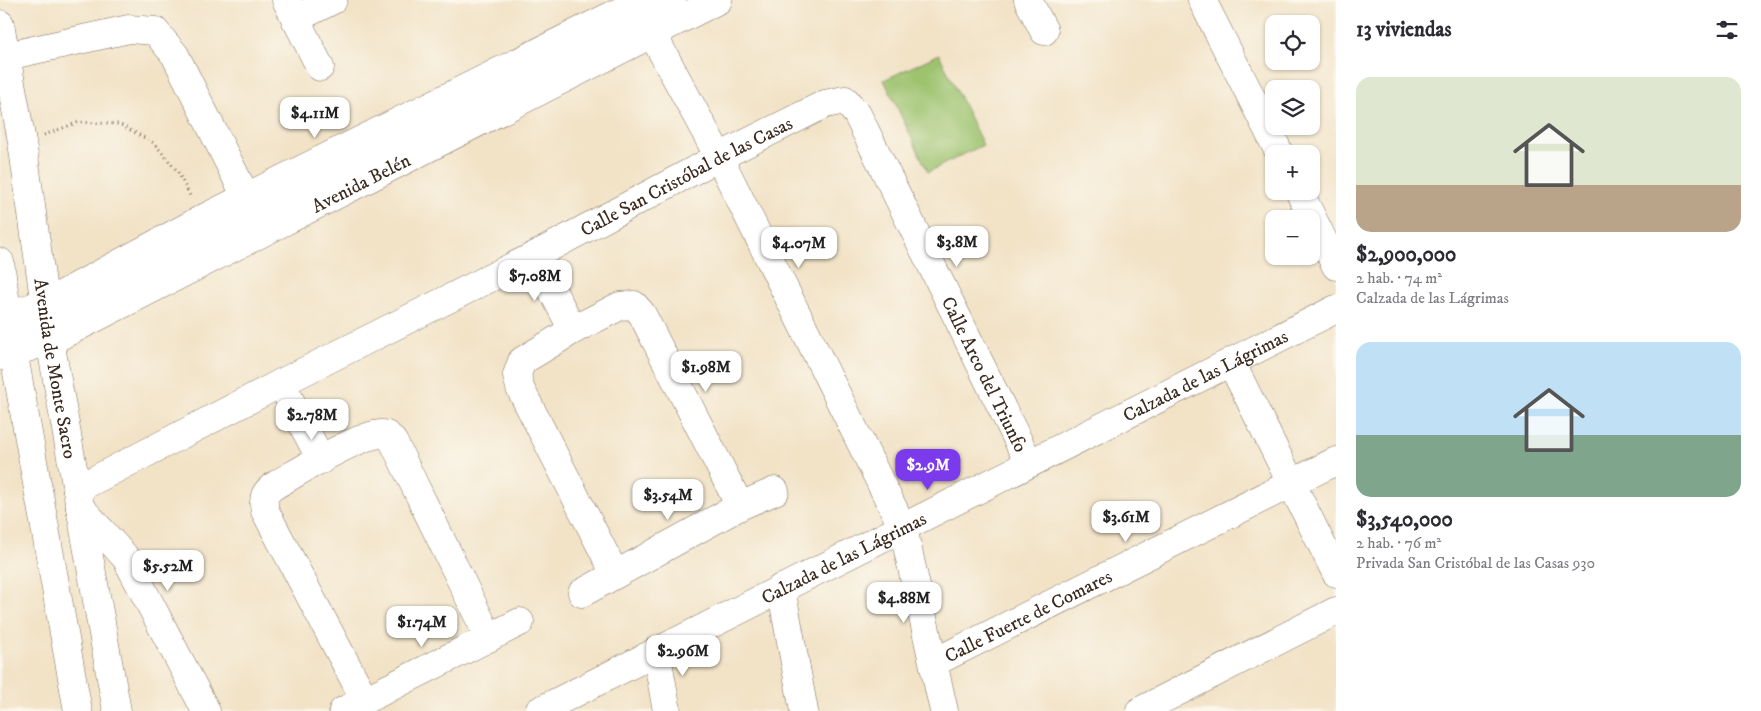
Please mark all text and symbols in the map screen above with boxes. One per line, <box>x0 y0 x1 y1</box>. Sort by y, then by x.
map controls <box>1265 15 1320 265</box>
button: locate <box>1265 15 1320 70</box>
icon: filters <box>1713 16 1741 44</box>
text: 13 viviendas <box>1356 17 1451 43</box>
button: layers <box>1265 80 1320 135</box>
pin: $4.11M <box>274 96 356 139</box>
text: $4.11M <box>291 103 339 123</box>
icon: home <box>1504 110 1594 200</box>
street label: Calle San Cristóbal de las Casas <box>577 112 797 242</box>
button: + <box>1265 145 1320 200</box>
street label: Avenida Belén <box>308 149 415 218</box>
button: − <box>1265 210 1320 265</box>
pin: $4.07M <box>758 226 840 269</box>
pin: $3.8M <box>922 226 992 268</box>
text: $3.8M <box>936 232 978 252</box>
text: $4.07M <box>772 233 826 253</box>
text: $2,900,000 <box>1356 242 1456 268</box>
pin: $7.08M <box>494 260 576 302</box>
text: $7.08M <box>509 266 561 286</box>
text: 2 hab. · 74 m² <box>1356 268 1442 288</box>
street label: Avenida de Monte Sacro <box>28 277 81 461</box>
text: Calzada de las Lágrimas <box>1356 288 1509 308</box>
street label: Calle Arco del Triunfo <box>936 293 1032 456</box>
street label: Calzada de las Lágrimas <box>1119 325 1292 428</box>
pin: $1.98M <box>665 350 747 393</box>
text: $1.98M <box>681 357 731 377</box>
icon: home <box>1504 375 1594 465</box>
pin: $2.78M <box>271 398 353 441</box>
text: $2.78M <box>287 405 337 425</box>
pin: $2.9M <box>893 448 963 491</box>
text: $2.9M <box>906 455 950 475</box>
pin: $3.54M <box>627 478 709 521</box>
text: $3.54M <box>643 485 693 505</box>
pin: $3.61M <box>1085 500 1167 543</box>
text: $3.61M <box>1102 507 1150 527</box>
text: $3,540,000 <box>1356 507 1453 533</box>
street label: Calzada de las Lágrimas <box>758 508 930 610</box>
text: 2 hab. · 76 m² <box>1356 533 1441 553</box>
pin: $5.52M <box>127 550 209 592</box>
text: Privada San Cristóbal de las Casas 930 <box>1356 553 1595 573</box>
text: $5.52M <box>143 556 193 576</box>
street label: Calle Fuerte de Comares <box>941 565 1116 668</box>
pin: $4.88M <box>863 582 945 624</box>
text: $4.88M <box>878 588 930 608</box>
pin: $1.74M <box>381 606 463 648</box>
text: $1.74M <box>397 612 447 632</box>
pin: $2.96M <box>642 634 724 677</box>
text: $2.96M <box>657 641 709 661</box>

